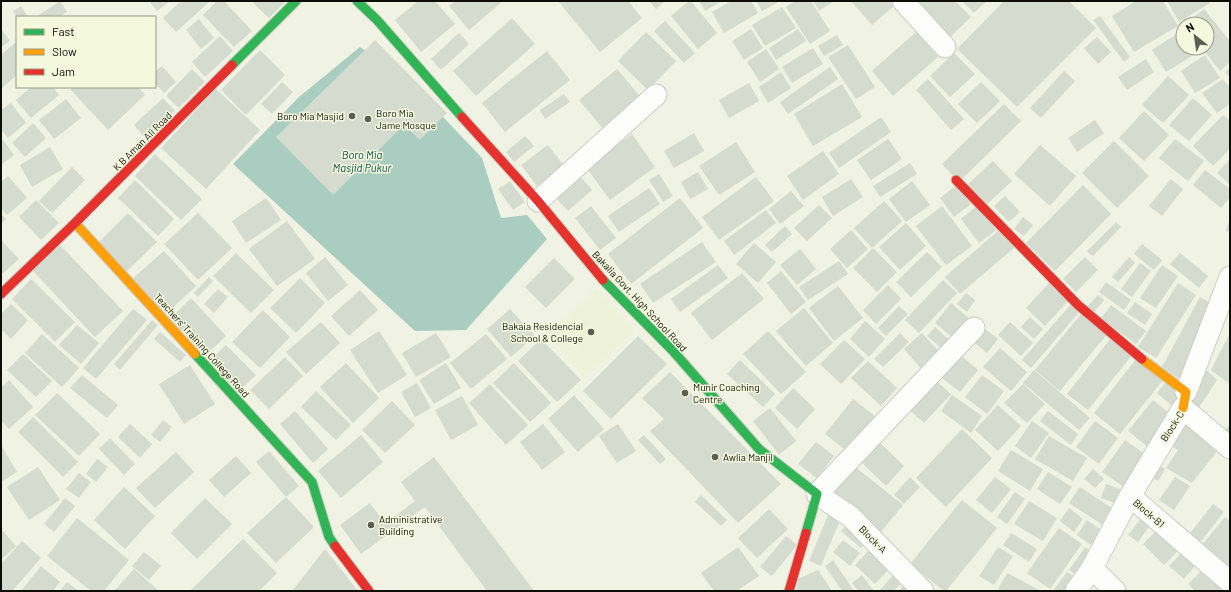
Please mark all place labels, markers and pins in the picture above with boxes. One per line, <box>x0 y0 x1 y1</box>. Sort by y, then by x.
place label: Boro Mia Jame Mosque <box>376 107 436 131</box>
place label: Boro Mia Masjid <box>277 110 344 122</box>
marker: Boro Mia Masjid <box>347 111 357 121</box>
marker: Boro Mia Jame Mosque <box>363 114 373 124</box>
place label: Bakaia Residencial School & College <box>502 320 583 344</box>
marker: Bakaia Residencial School & College <box>586 327 596 337</box>
place label: Munir Coaching Centre <box>693 381 760 405</box>
marker: Munir Coaching Centre <box>680 388 690 398</box>
place label: Awlia Manjil <box>723 451 773 463</box>
marker: Awlia Manjil <box>710 452 720 462</box>
place label: Administrative Building <box>379 513 442 537</box>
marker: Administrative Building <box>366 520 376 530</box>

